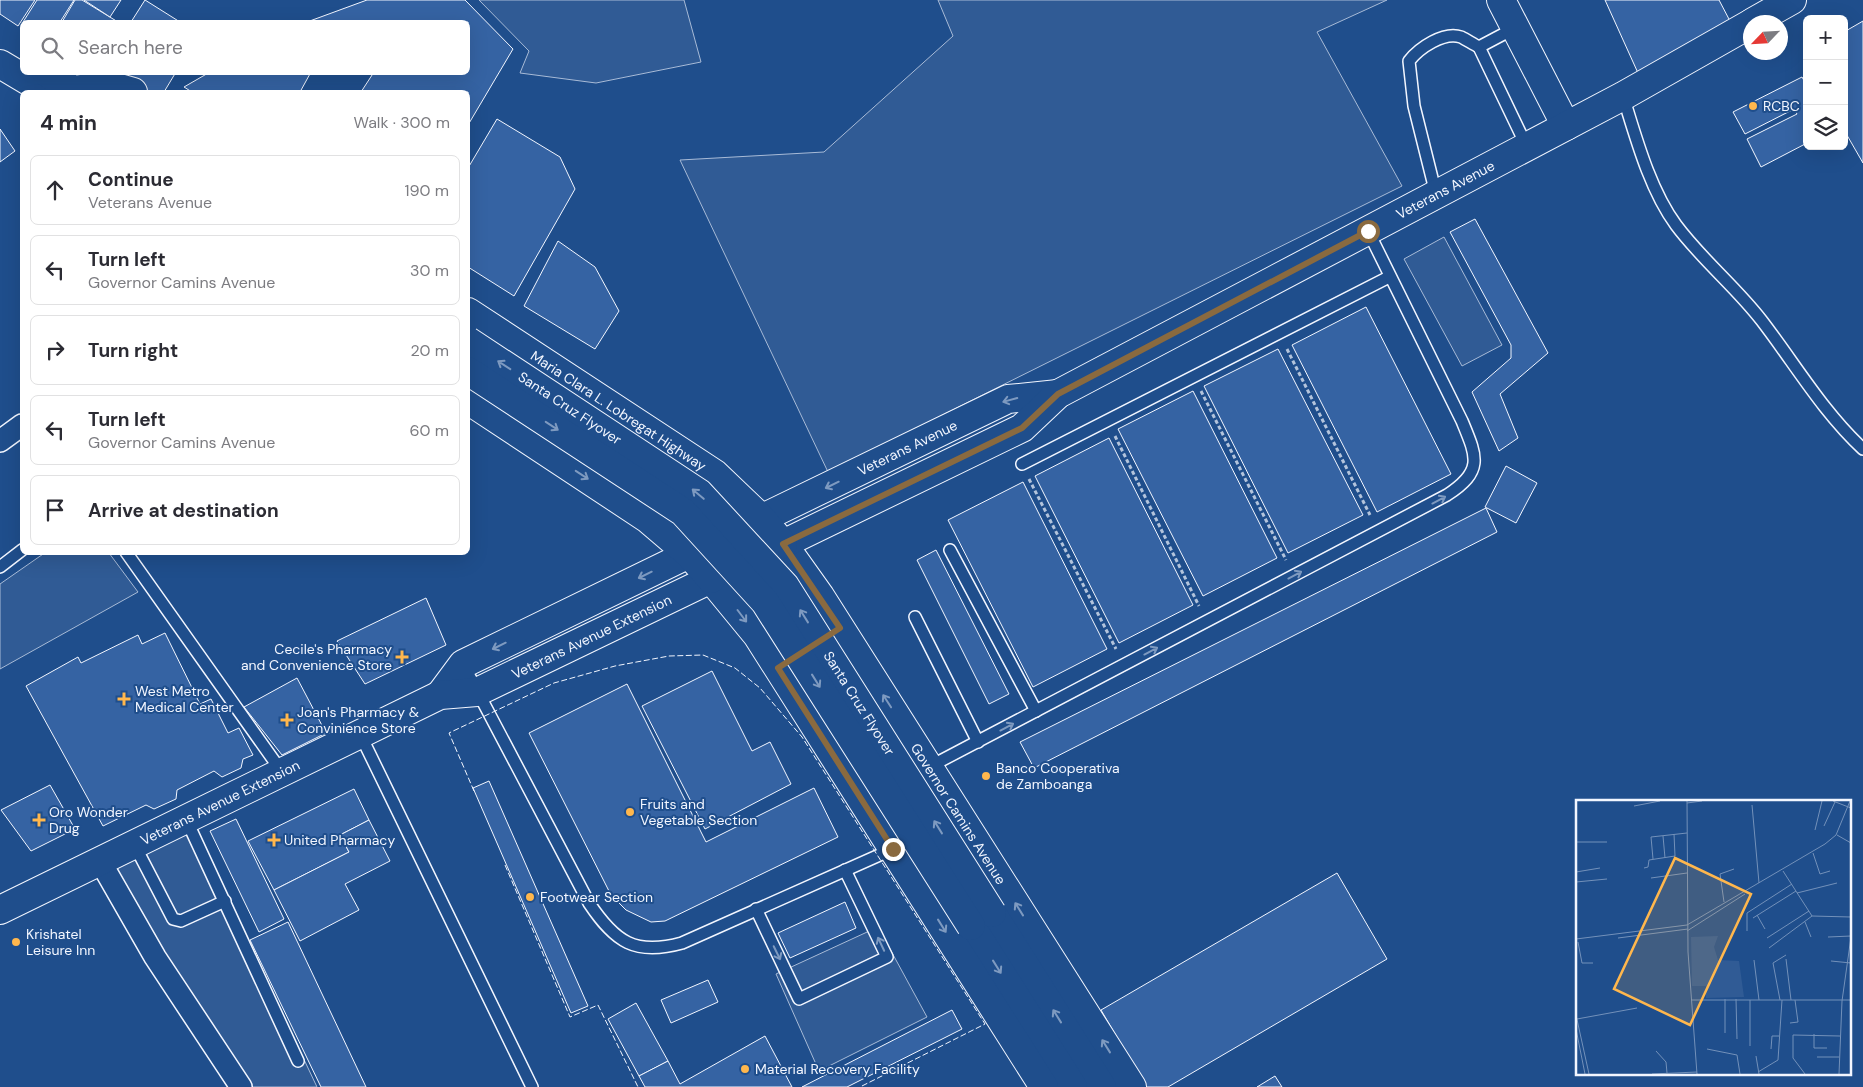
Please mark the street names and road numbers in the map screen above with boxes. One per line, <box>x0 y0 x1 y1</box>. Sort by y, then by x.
street label: Veterans Avenue <box>1393 156 1498 223</box>
street label: Maria Clara L. Lobregat Highway <box>527 347 710 475</box>
street label: Santa Cruz Flyover <box>515 368 625 449</box>
street label: Veterans Avenue <box>855 416 960 480</box>
street label: Veterans Avenue Extension <box>509 590 674 683</box>
street label: Santa Cruz Flyover <box>820 648 899 759</box>
street label: Governor Camins Avenue <box>907 740 1010 888</box>
street label: Veterans Avenue Extension <box>137 756 303 849</box>

